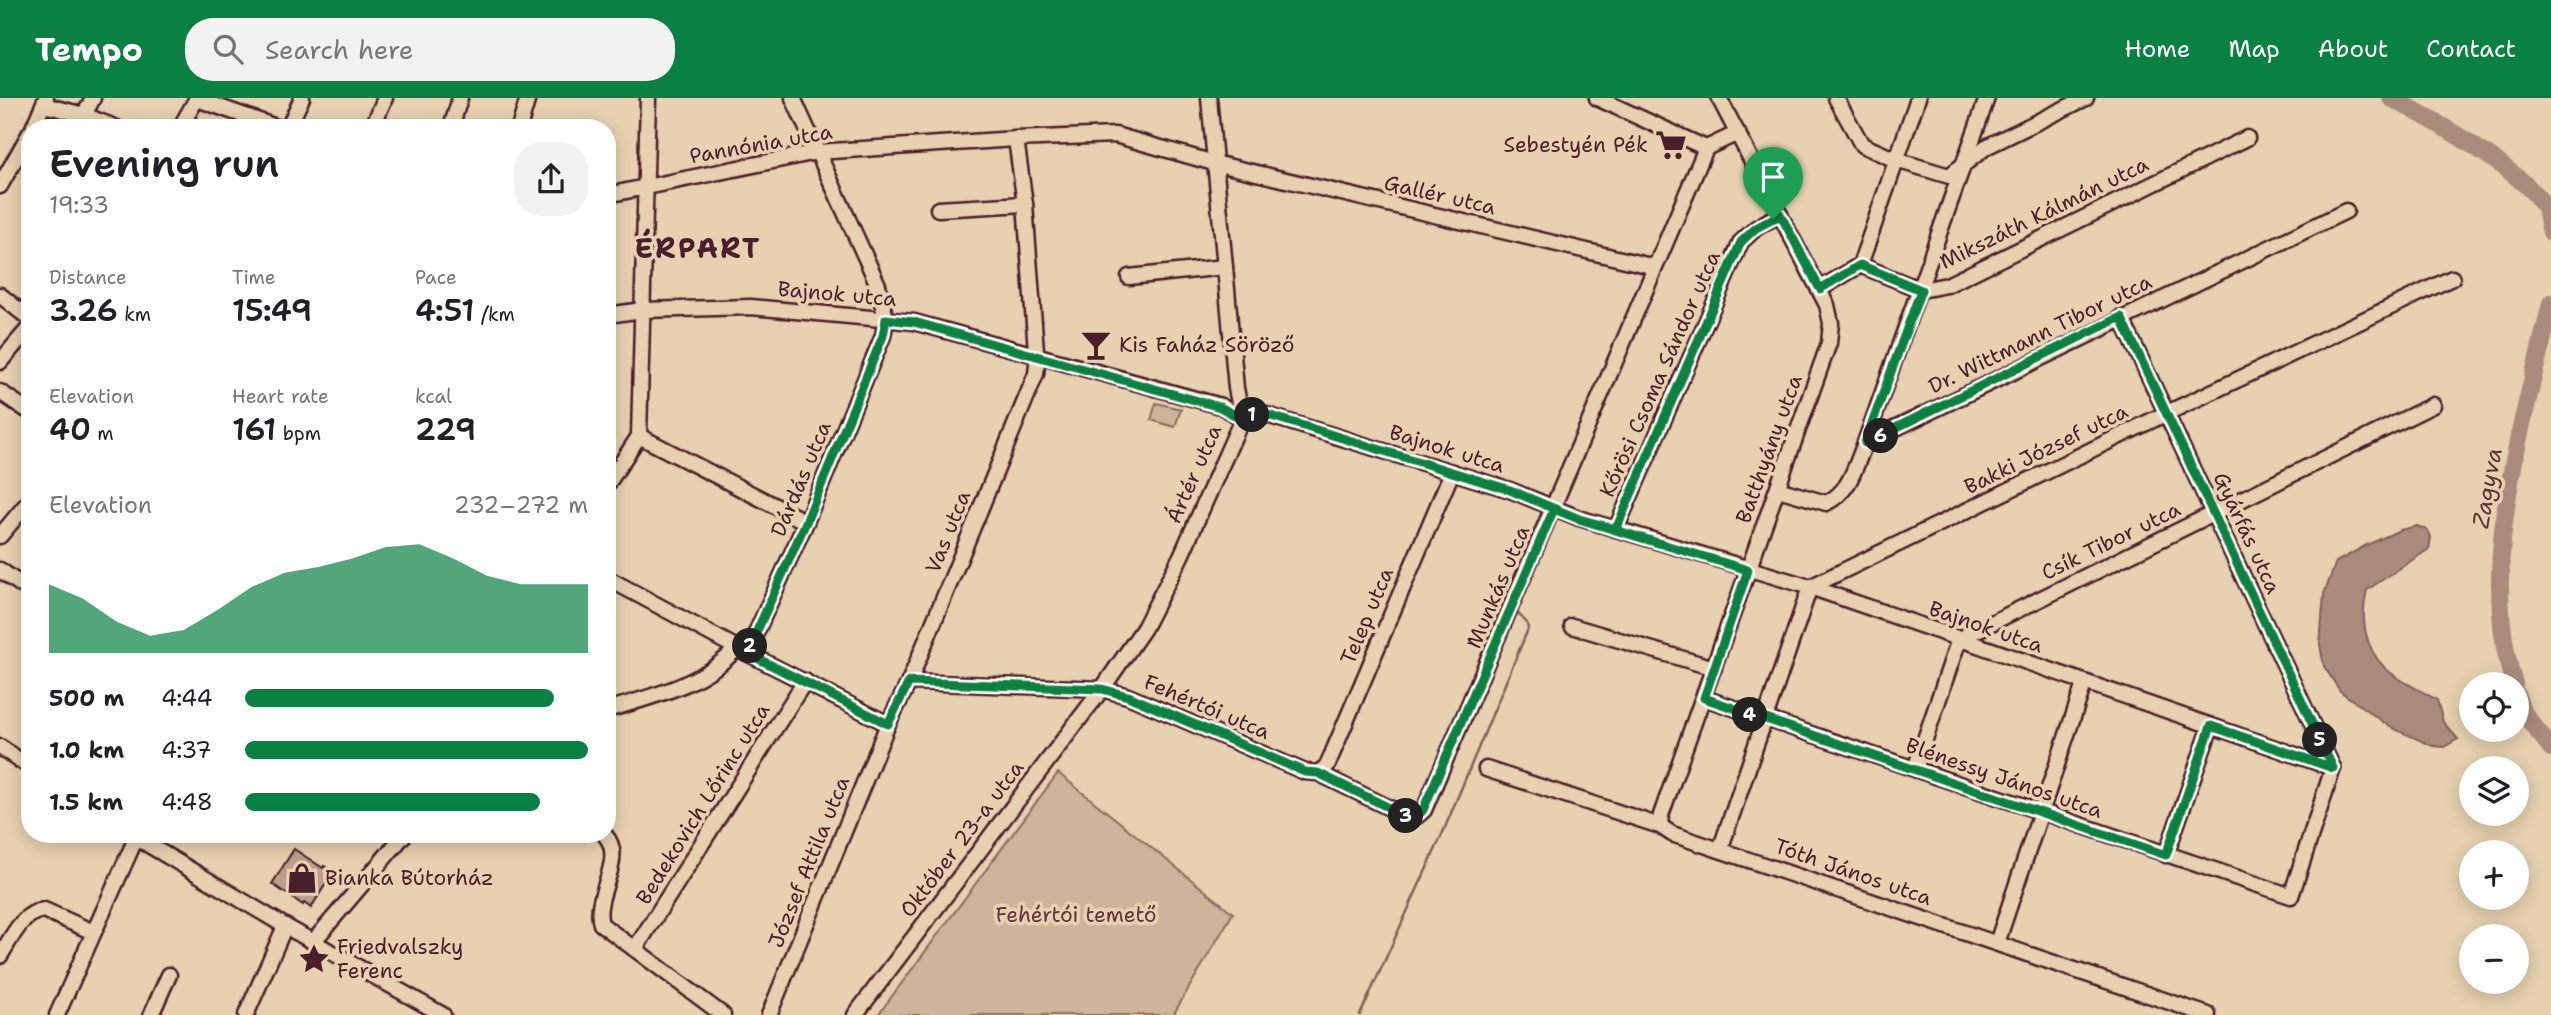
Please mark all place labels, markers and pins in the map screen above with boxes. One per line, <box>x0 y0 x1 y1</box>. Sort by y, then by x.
supermarket icon: Sebestyén Pék <box>1654 128 1688 162</box>
place label: Sebestyén Pék <box>1504 131 1648 159</box>
pin <box>1743 147 1803 219</box>
bar icon: Kis Faház Söröző <box>1079 328 1113 362</box>
place label: Kis Faház Söröző <box>1119 331 1295 359</box>
pin: 1 <box>1234 398 1270 432</box>
pin: 6 <box>1864 418 1898 454</box>
pin: 2 <box>732 628 768 664</box>
pin: 4 <box>1732 698 1768 732</box>
pin: 5 <box>2302 722 2338 758</box>
pin: 3 <box>1388 798 1424 834</box>
shop icon: Bianka Bútorház <box>285 861 319 895</box>
place label: Bianka Bútorház <box>325 864 494 892</box>
place label: Friedvalszky Ferenc <box>337 933 463 985</box>
place icon: Friedvalszky Ferenc <box>297 942 331 976</box>

